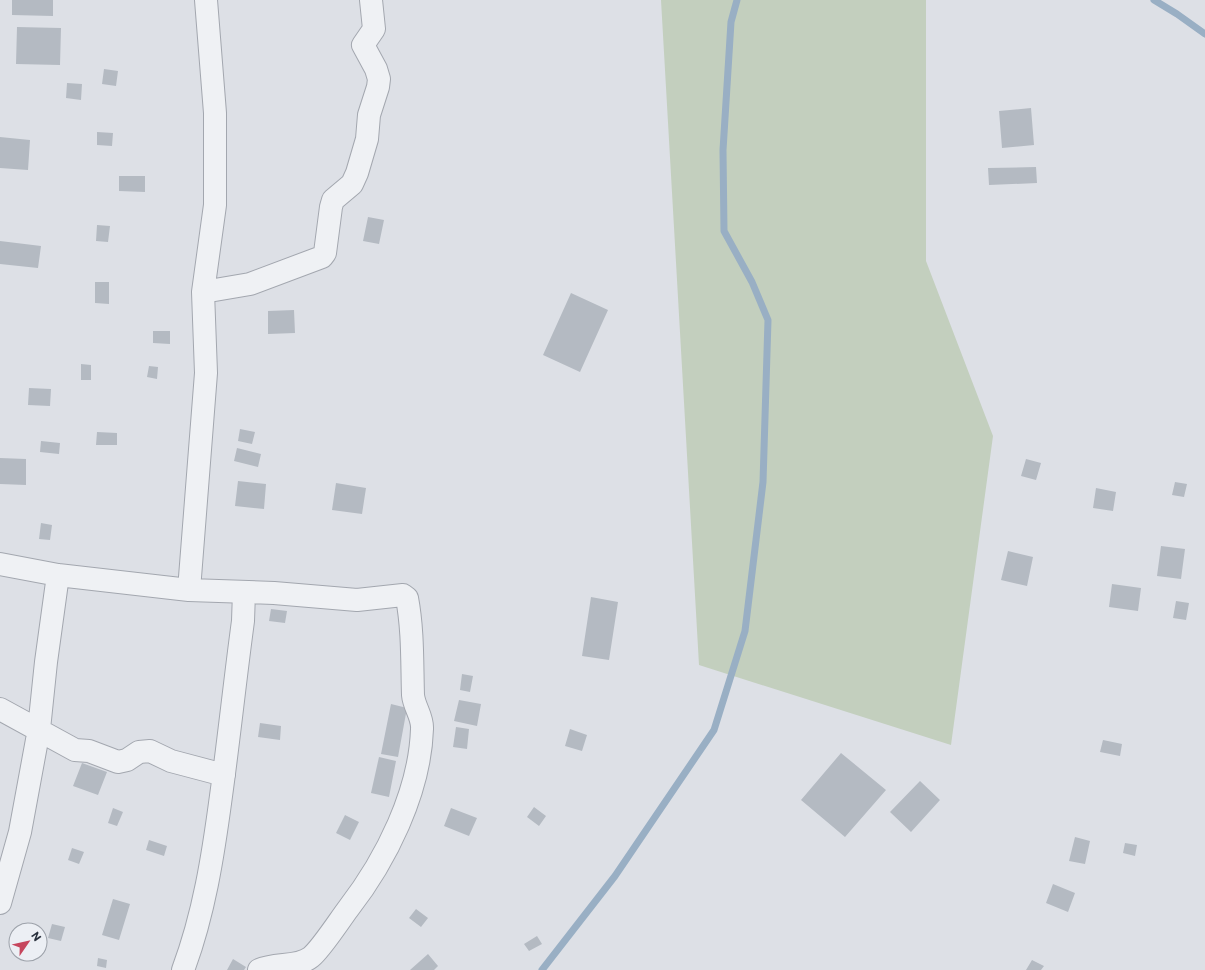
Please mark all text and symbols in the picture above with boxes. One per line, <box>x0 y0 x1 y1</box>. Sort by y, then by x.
north arrow <box>8 922 48 962</box>
text: N <box>29 929 44 943</box>

